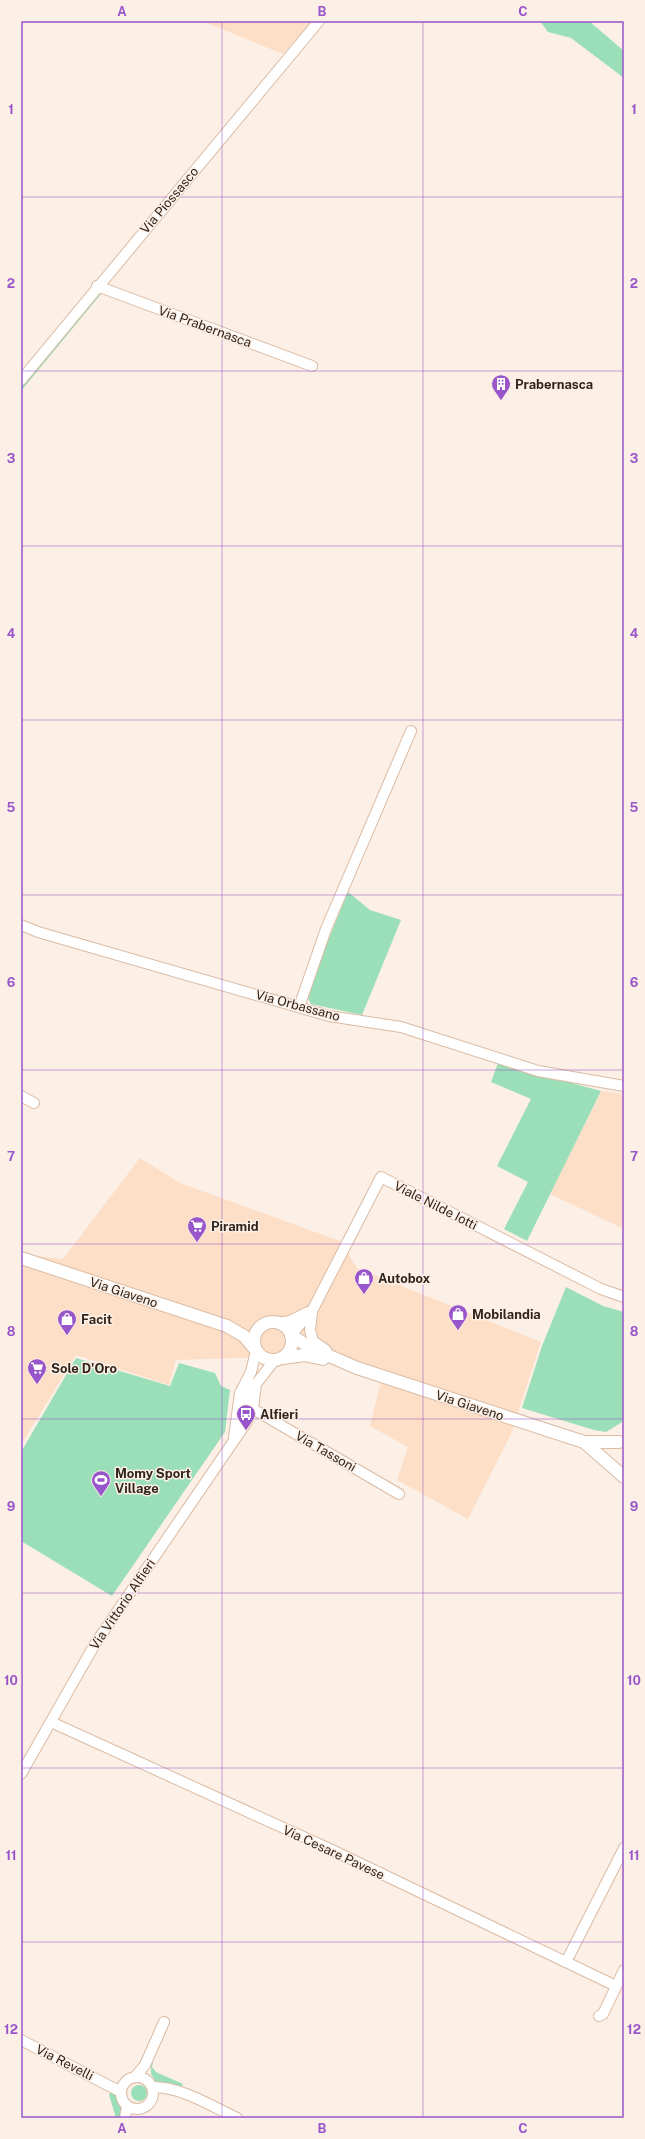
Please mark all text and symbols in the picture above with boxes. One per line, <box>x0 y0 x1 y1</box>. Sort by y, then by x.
text: A <box>117 4 127 19</box>
text: B <box>318 4 327 19</box>
text: C <box>518 4 528 19</box>
text: 1 <box>8 102 14 117</box>
text: 1 <box>631 102 637 117</box>
street label: Via Piossasco <box>137 164 202 237</box>
text: 2 <box>7 276 15 291</box>
text: 2 <box>630 276 638 291</box>
street label: Via Prabernasca <box>156 303 254 350</box>
building icon: Prabernasca <box>490 373 512 401</box>
place label: Prabernasca <box>515 377 593 392</box>
text: 3 <box>7 451 16 466</box>
text: 3 <box>630 451 639 466</box>
text: 4 <box>7 626 16 641</box>
text: 4 <box>630 626 639 641</box>
text: 5 <box>7 800 16 815</box>
text: 5 <box>630 800 639 815</box>
text: 6 <box>7 975 16 990</box>
text: 6 <box>630 975 639 990</box>
street label: Via Orbassano <box>254 987 342 1024</box>
text: 7 <box>7 1149 15 1164</box>
text: 7 <box>630 1149 638 1164</box>
street label: Viale Nilde Iotti <box>392 1178 480 1233</box>
supermarket icon: Piramid <box>186 1215 208 1243</box>
place label: Piramid <box>211 1219 259 1234</box>
shop icon: Autobox <box>353 1267 375 1295</box>
place label: Autobox <box>378 1271 431 1286</box>
street label: Via Giaveno <box>88 1274 160 1311</box>
shop icon: Mobilandia <box>447 1303 469 1331</box>
place label: Mobilandia <box>472 1307 541 1322</box>
shop icon: Facit <box>56 1308 78 1336</box>
place label: Facit <box>81 1312 112 1327</box>
text: 8 <box>7 1324 16 1339</box>
text: 8 <box>630 1324 639 1339</box>
supermarket icon: Sole D'Oro <box>26 1357 48 1385</box>
place label: Sole D'Oro <box>51 1361 117 1376</box>
street label: Via Giaveno <box>434 1387 506 1424</box>
bus stop icon: Alfieri <box>235 1403 257 1431</box>
place label: Alfieri <box>260 1407 298 1422</box>
street label: Via Tassoni <box>293 1428 359 1475</box>
place label: Momy Sport Village <box>115 1466 191 1496</box>
sports icon: Momy Sport Village <box>90 1469 112 1497</box>
text: 9 <box>7 1499 15 1514</box>
text: 9 <box>630 1499 638 1514</box>
street label: Via Vittorio Alfieri <box>87 1556 158 1652</box>
text: 10 <box>4 1673 18 1688</box>
text: 10 <box>627 1673 641 1688</box>
street label: Via Cesare Pavese <box>281 1822 387 1883</box>
text: 11 <box>5 1848 17 1863</box>
text: 11 <box>628 1848 640 1863</box>
text: 12 <box>4 2022 18 2037</box>
text: 12 <box>627 2022 641 2037</box>
street label: Via Revelli <box>33 2042 96 2083</box>
text: A <box>117 2121 127 2136</box>
text: B <box>318 2121 327 2136</box>
text: C <box>518 2121 528 2136</box>

